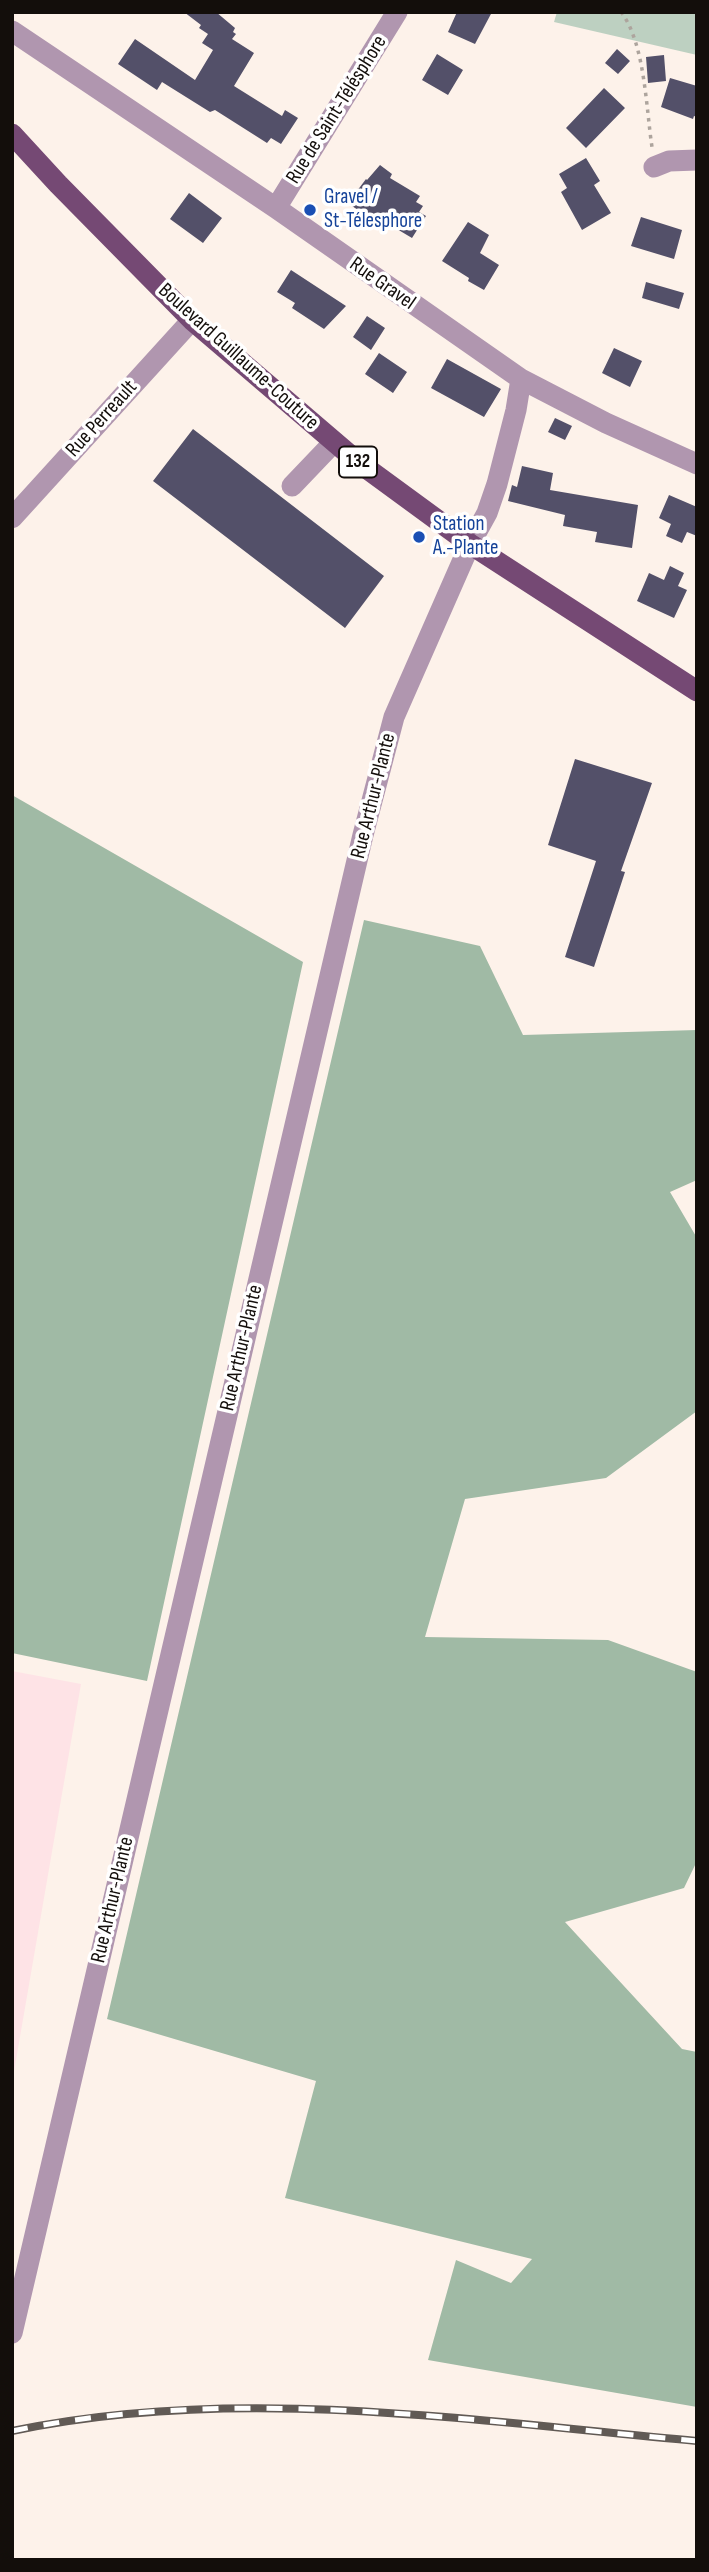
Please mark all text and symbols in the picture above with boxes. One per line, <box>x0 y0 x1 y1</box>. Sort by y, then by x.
street label: Rue de Saint-Télésphore <box>281 31 393 189</box>
place label: Gravel / St-Télesphore <box>324 185 422 235</box>
marker: Gravel / St-Télesphore <box>302 202 318 218</box>
street label: Rue Gravel <box>344 252 420 316</box>
street label: Boulevard Guillaume-Couture <box>153 278 323 436</box>
street label: Rue Perreault <box>61 375 143 463</box>
road number: 132 <box>339 446 377 477</box>
place label: Station A.-Plante <box>433 512 499 562</box>
marker: Station A.-Plante <box>411 529 427 545</box>
street label: Rue Arthur-Plante <box>346 731 402 861</box>
street label: Rue Arthur-Plante <box>215 1283 269 1413</box>
street label: Rue Arthur-Plante <box>86 1835 140 1965</box>

